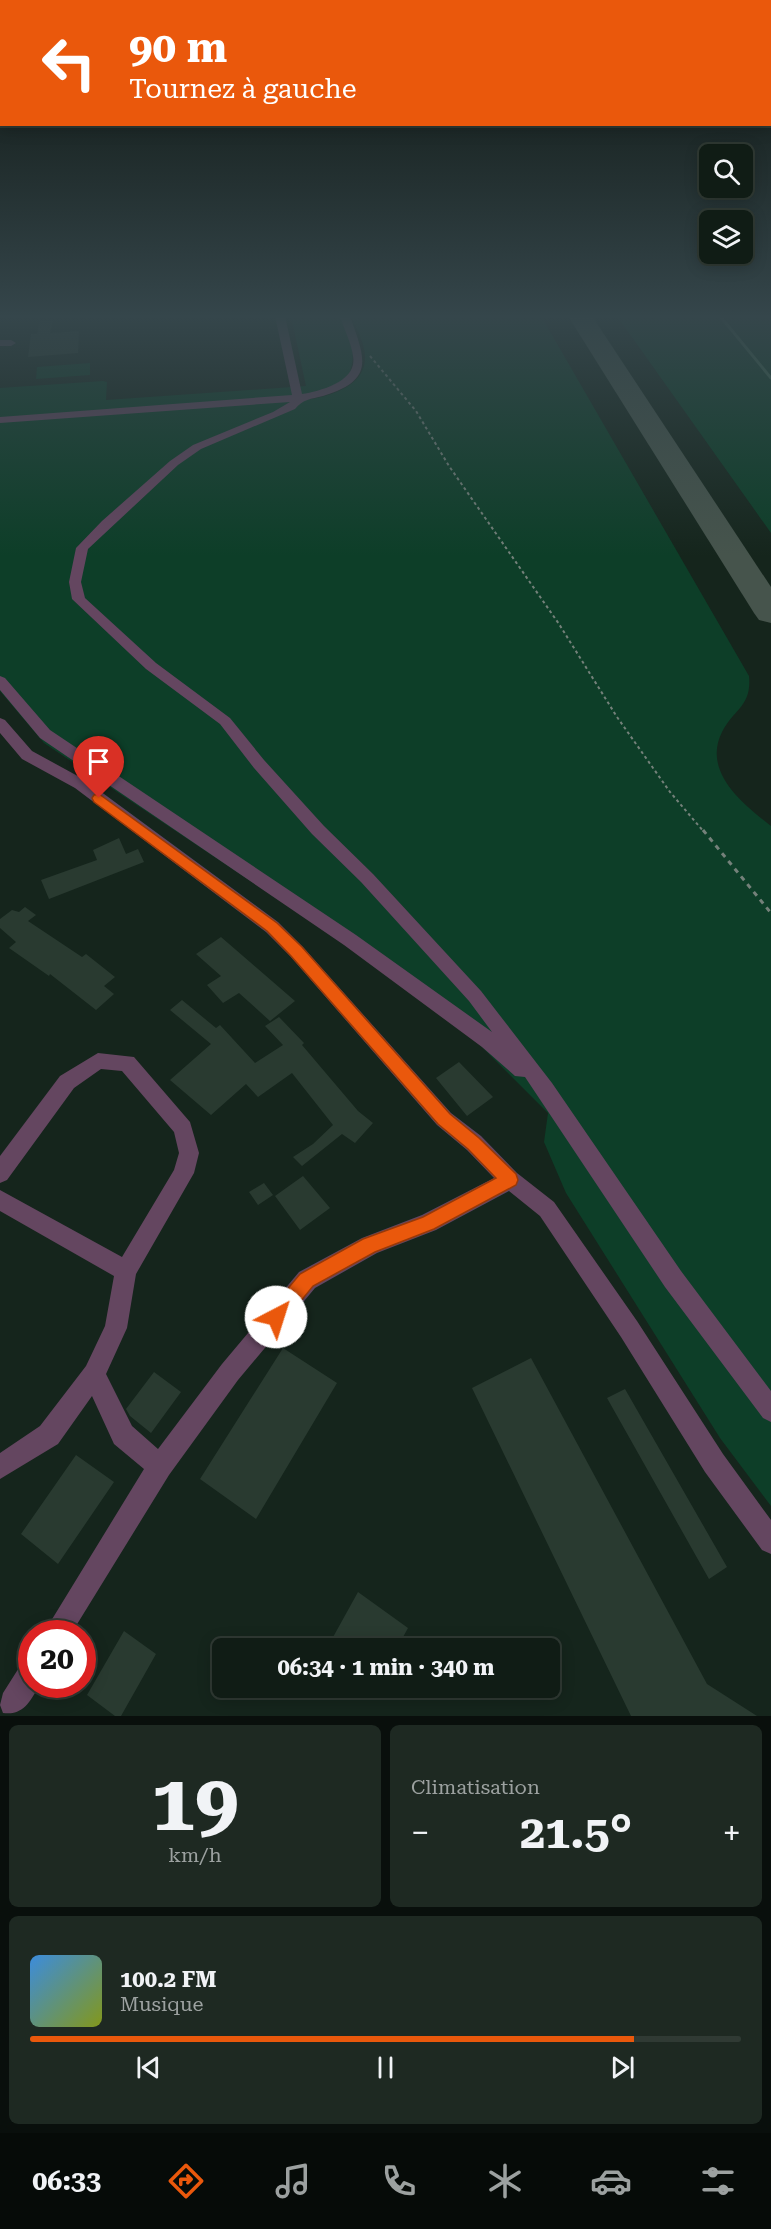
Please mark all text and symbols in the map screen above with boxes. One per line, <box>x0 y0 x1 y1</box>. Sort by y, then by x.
text: 90 m <box>129 23 227 72</box>
icon: left <box>30 24 108 102</box>
text: Tournez à gauche <box>129 73 357 105</box>
map controls <box>699 144 753 264</box>
button: search <box>699 144 753 198</box>
button: layers <box>699 210 753 264</box>
pin <box>73 736 124 798</box>
icon: arrive <box>82 745 115 778</box>
position arrow <box>244 1285 308 1349</box>
speed limit sign: 20 <box>18 1620 96 1698</box>
text: 06:34 · 1 min · 340 m <box>277 1655 495 1680</box>
text: 19 <box>151 1758 239 1849</box>
text: Climatisation <box>411 1775 540 1799</box>
text: 21.5° <box>520 1806 632 1859</box>
text: − <box>411 1813 429 1852</box>
text: + <box>723 1813 741 1852</box>
text: km/h <box>168 1843 222 1867</box>
text: 100.2 FM <box>120 1967 217 1992</box>
text: Musique <box>120 1992 204 2016</box>
icon: previous <box>132 2051 165 2084</box>
icon: pause <box>369 2051 402 2084</box>
icon: next <box>606 2051 639 2084</box>
icon: directions <box>165 2160 207 2202</box>
icon: music <box>272 2160 314 2202</box>
icon: phone <box>378 2160 420 2202</box>
icon: climate <box>484 2160 526 2202</box>
icon: car <box>590 2160 632 2202</box>
icon: filters <box>697 2160 739 2202</box>
text: 06:33 <box>32 2165 101 2197</box>

